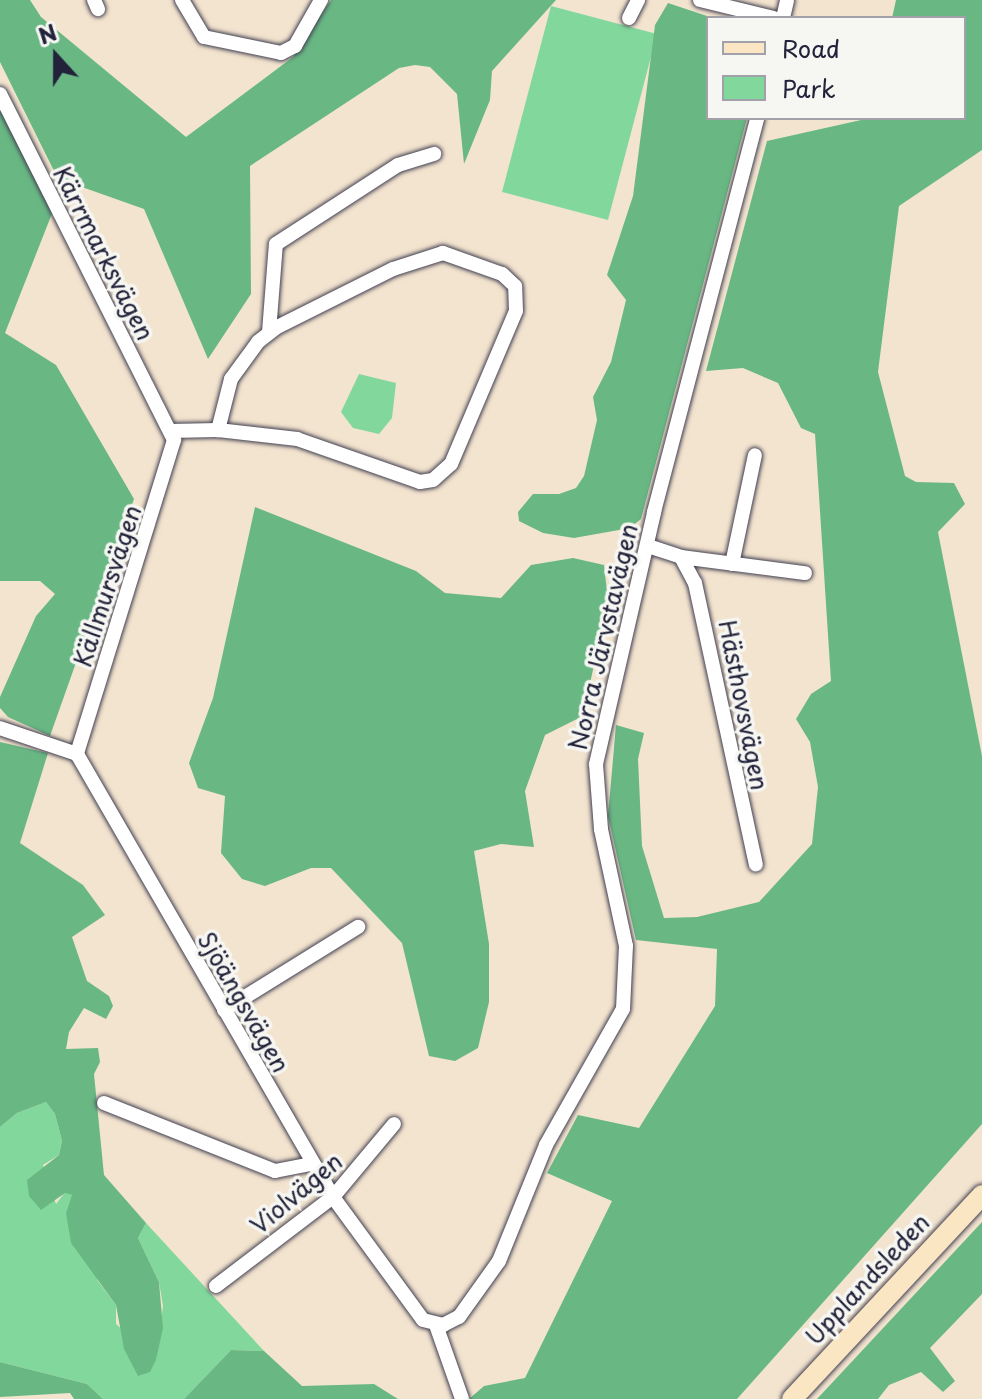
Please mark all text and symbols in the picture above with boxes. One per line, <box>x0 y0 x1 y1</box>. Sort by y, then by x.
text: N <box>33 15 61 52</box>
north arrow <box>16 16 96 96</box>
legend <box>706 16 966 120</box>
text: Road <box>782 30 840 66</box>
text: Park <box>782 70 836 106</box>
street label: Kärrmarksvägen <box>48 161 160 345</box>
street label: Källmursvägen <box>67 502 147 670</box>
street label: Norra Järvstavägen <box>563 521 643 753</box>
street label: Hästhovsvägen <box>713 617 775 793</box>
street label: Sjöängsvägen <box>192 927 296 1077</box>
street label: Violvägen <box>244 1146 348 1240</box>
street label: Upplandsleden <box>799 1207 935 1351</box>

